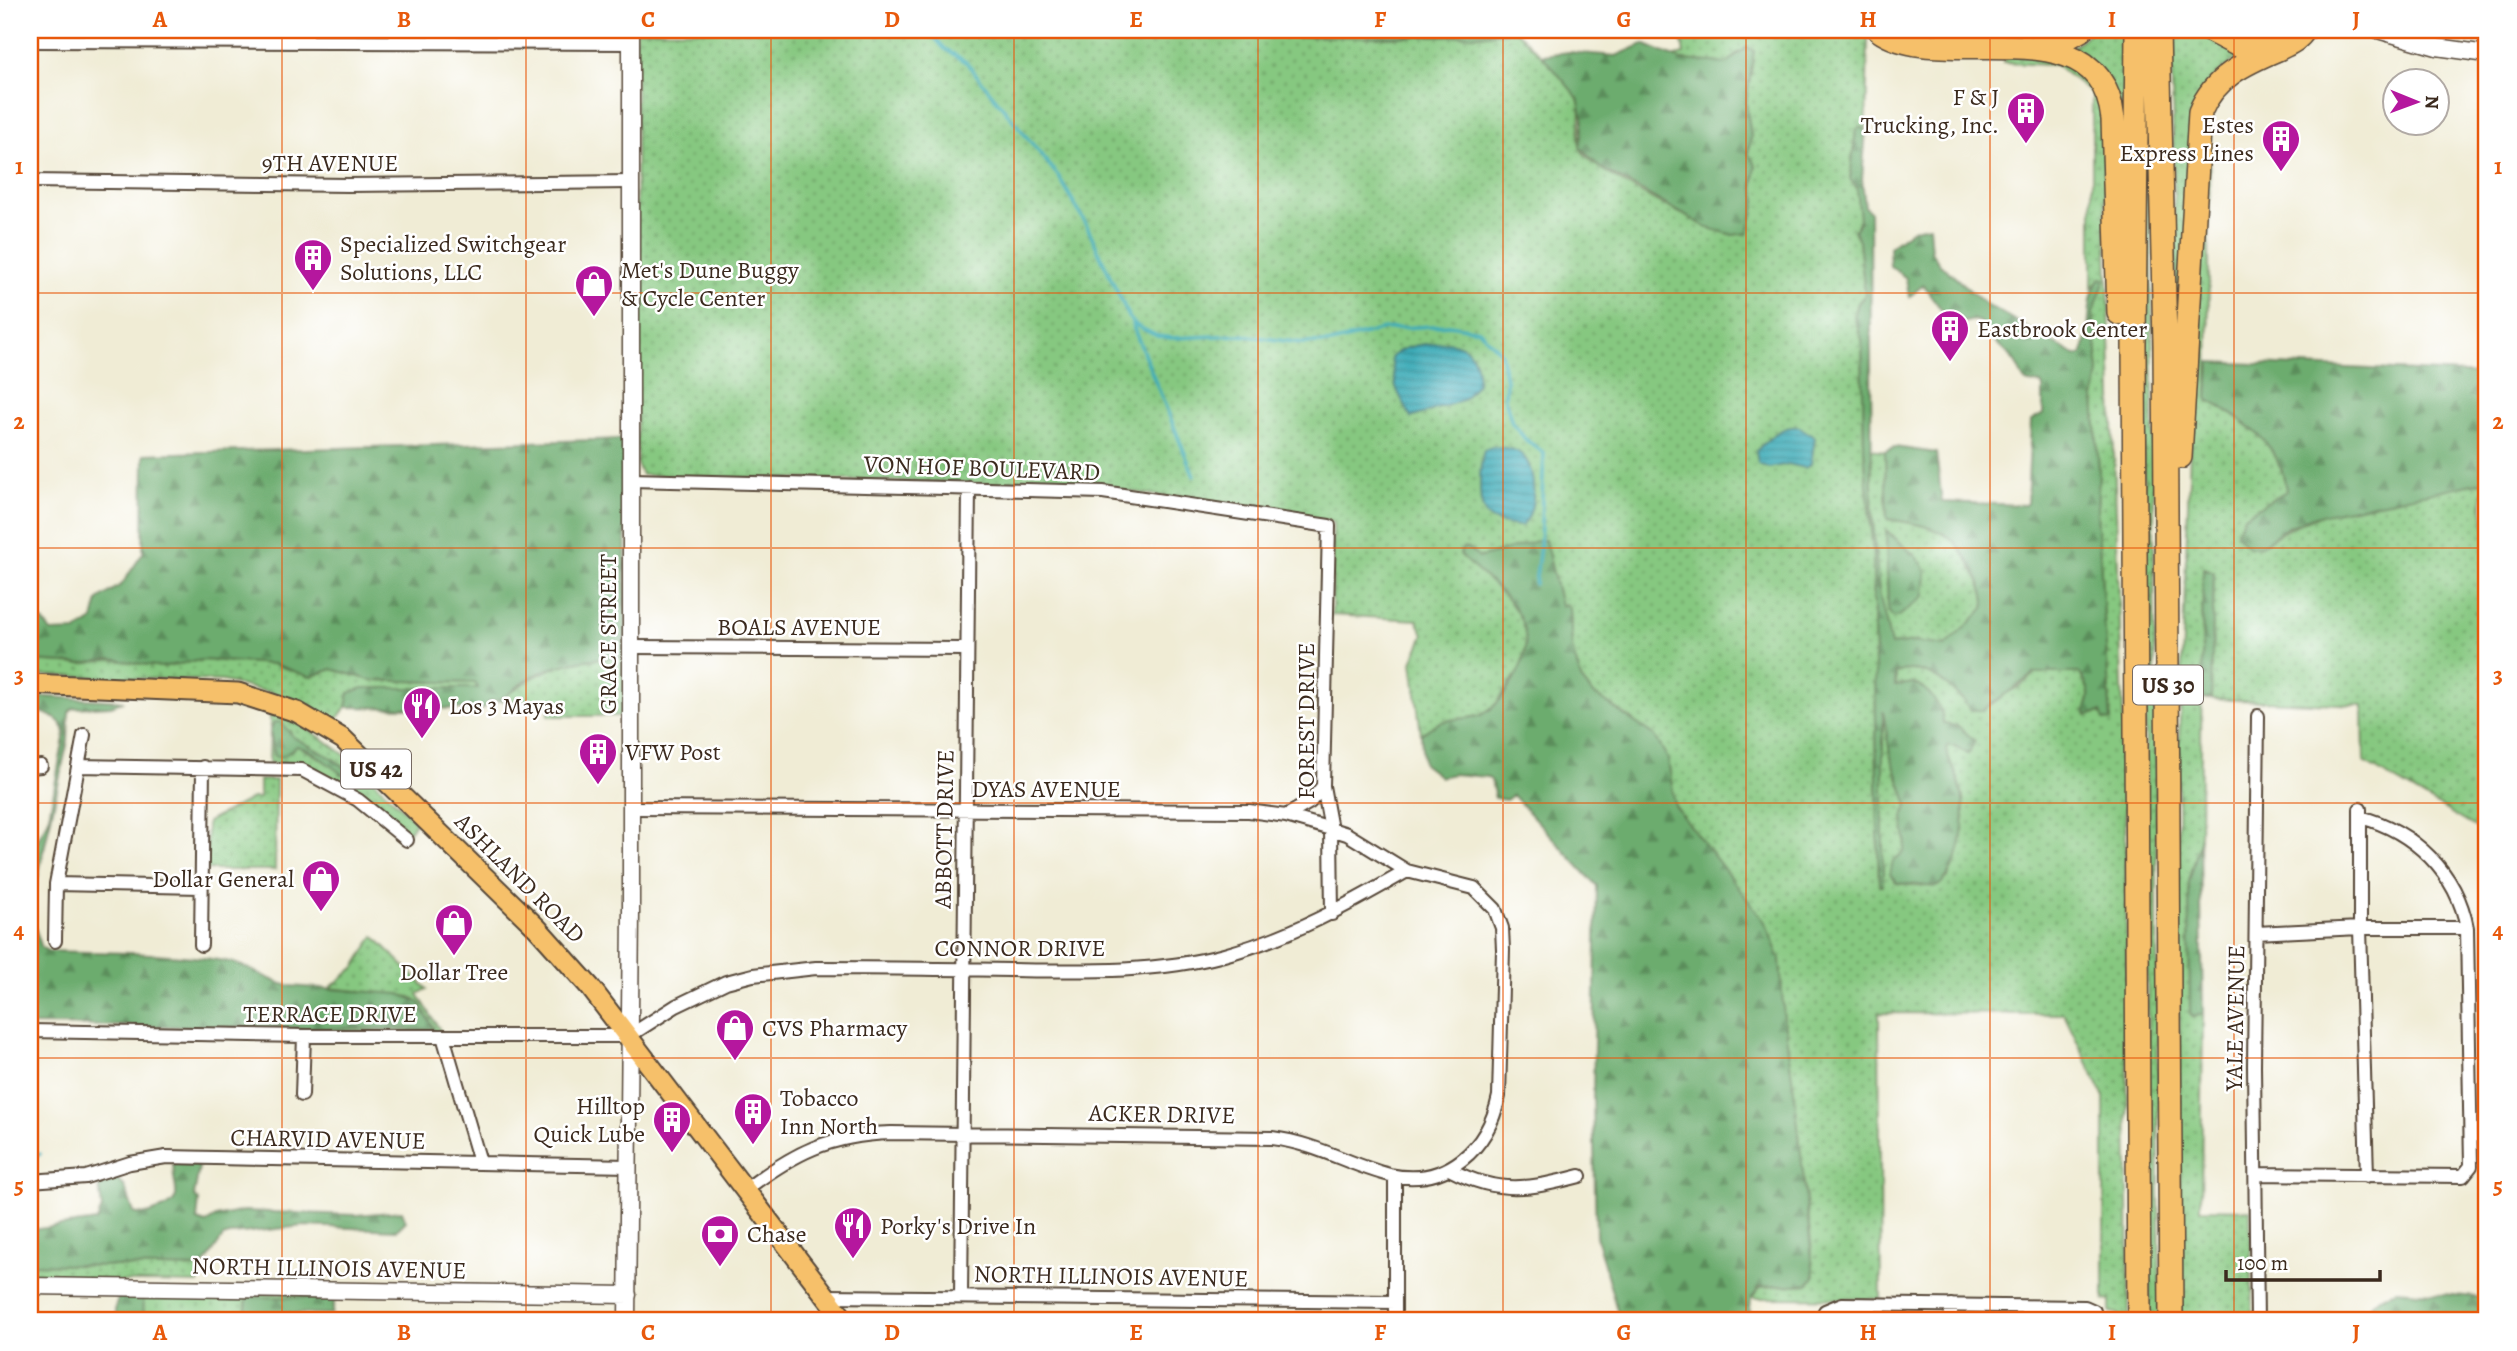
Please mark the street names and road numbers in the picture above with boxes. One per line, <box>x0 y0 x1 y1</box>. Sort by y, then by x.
street label: 9TH AVENUE <box>262 147 398 179</box>
street label: VON HOF BOULEVARD <box>862 448 1101 488</box>
street label: GRACE STREET <box>592 554 624 714</box>
street label: BOALS AVENUE <box>717 611 881 643</box>
street label: FOREST DRIVE <box>1290 642 1322 800</box>
road number: US 30 <box>2133 666 2203 705</box>
street label: ABBOTT DRIVE <box>927 749 961 910</box>
road number: US 42 <box>341 750 411 789</box>
street label: DYAS AVENUE <box>971 773 1121 805</box>
street label: ASHLAND ROAD <box>447 805 592 950</box>
street label: CONNOR DRIVE <box>935 932 1105 964</box>
street label: YALE AVENUE <box>2218 945 2252 1092</box>
street label: TERRACE DRIVE <box>243 998 417 1030</box>
street label: ACKER DRIVE <box>1087 1097 1236 1131</box>
street label: CHARVID AVENUE <box>230 1121 426 1157</box>
street label: NORTH ILLINOIS AVENUE <box>191 1250 467 1286</box>
street label: NORTH ILLINOIS AVENUE <box>973 1258 1249 1294</box>

